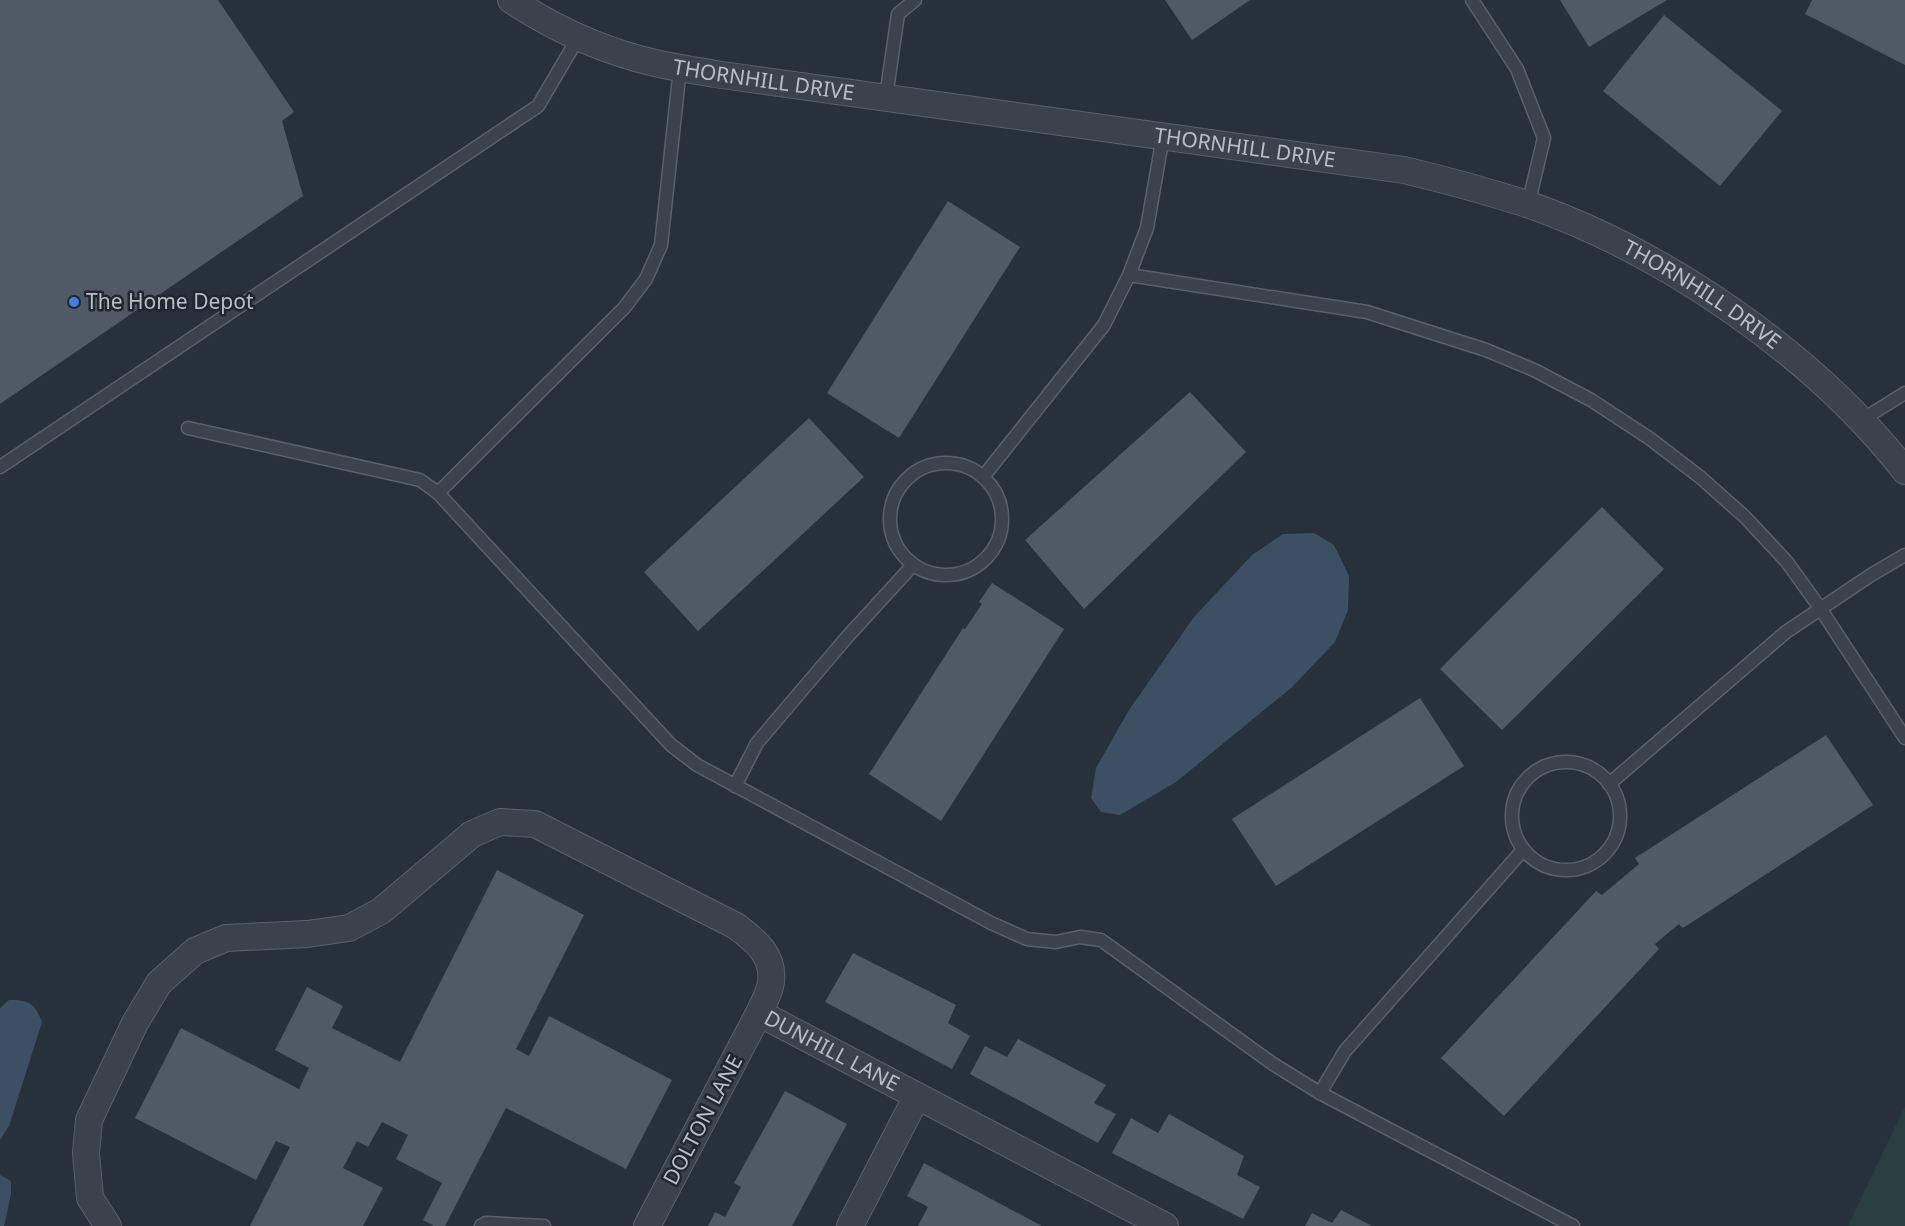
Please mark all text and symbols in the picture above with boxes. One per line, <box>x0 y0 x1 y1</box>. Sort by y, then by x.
street label: THORNHILL DRIVE <box>671 52 856 106</box>
street label: THORNHILL DRIVE <box>1153 120 1337 173</box>
street label: THORNHILL DRIVE <box>1619 233 1787 355</box>
place label: The Home Depot <box>86 287 254 315</box>
marker: The Home Depot <box>67 295 81 309</box>
street label: DUNHILL LANE <box>760 1003 905 1097</box>
street label: DOLTON LANE <box>656 1050 748 1189</box>

